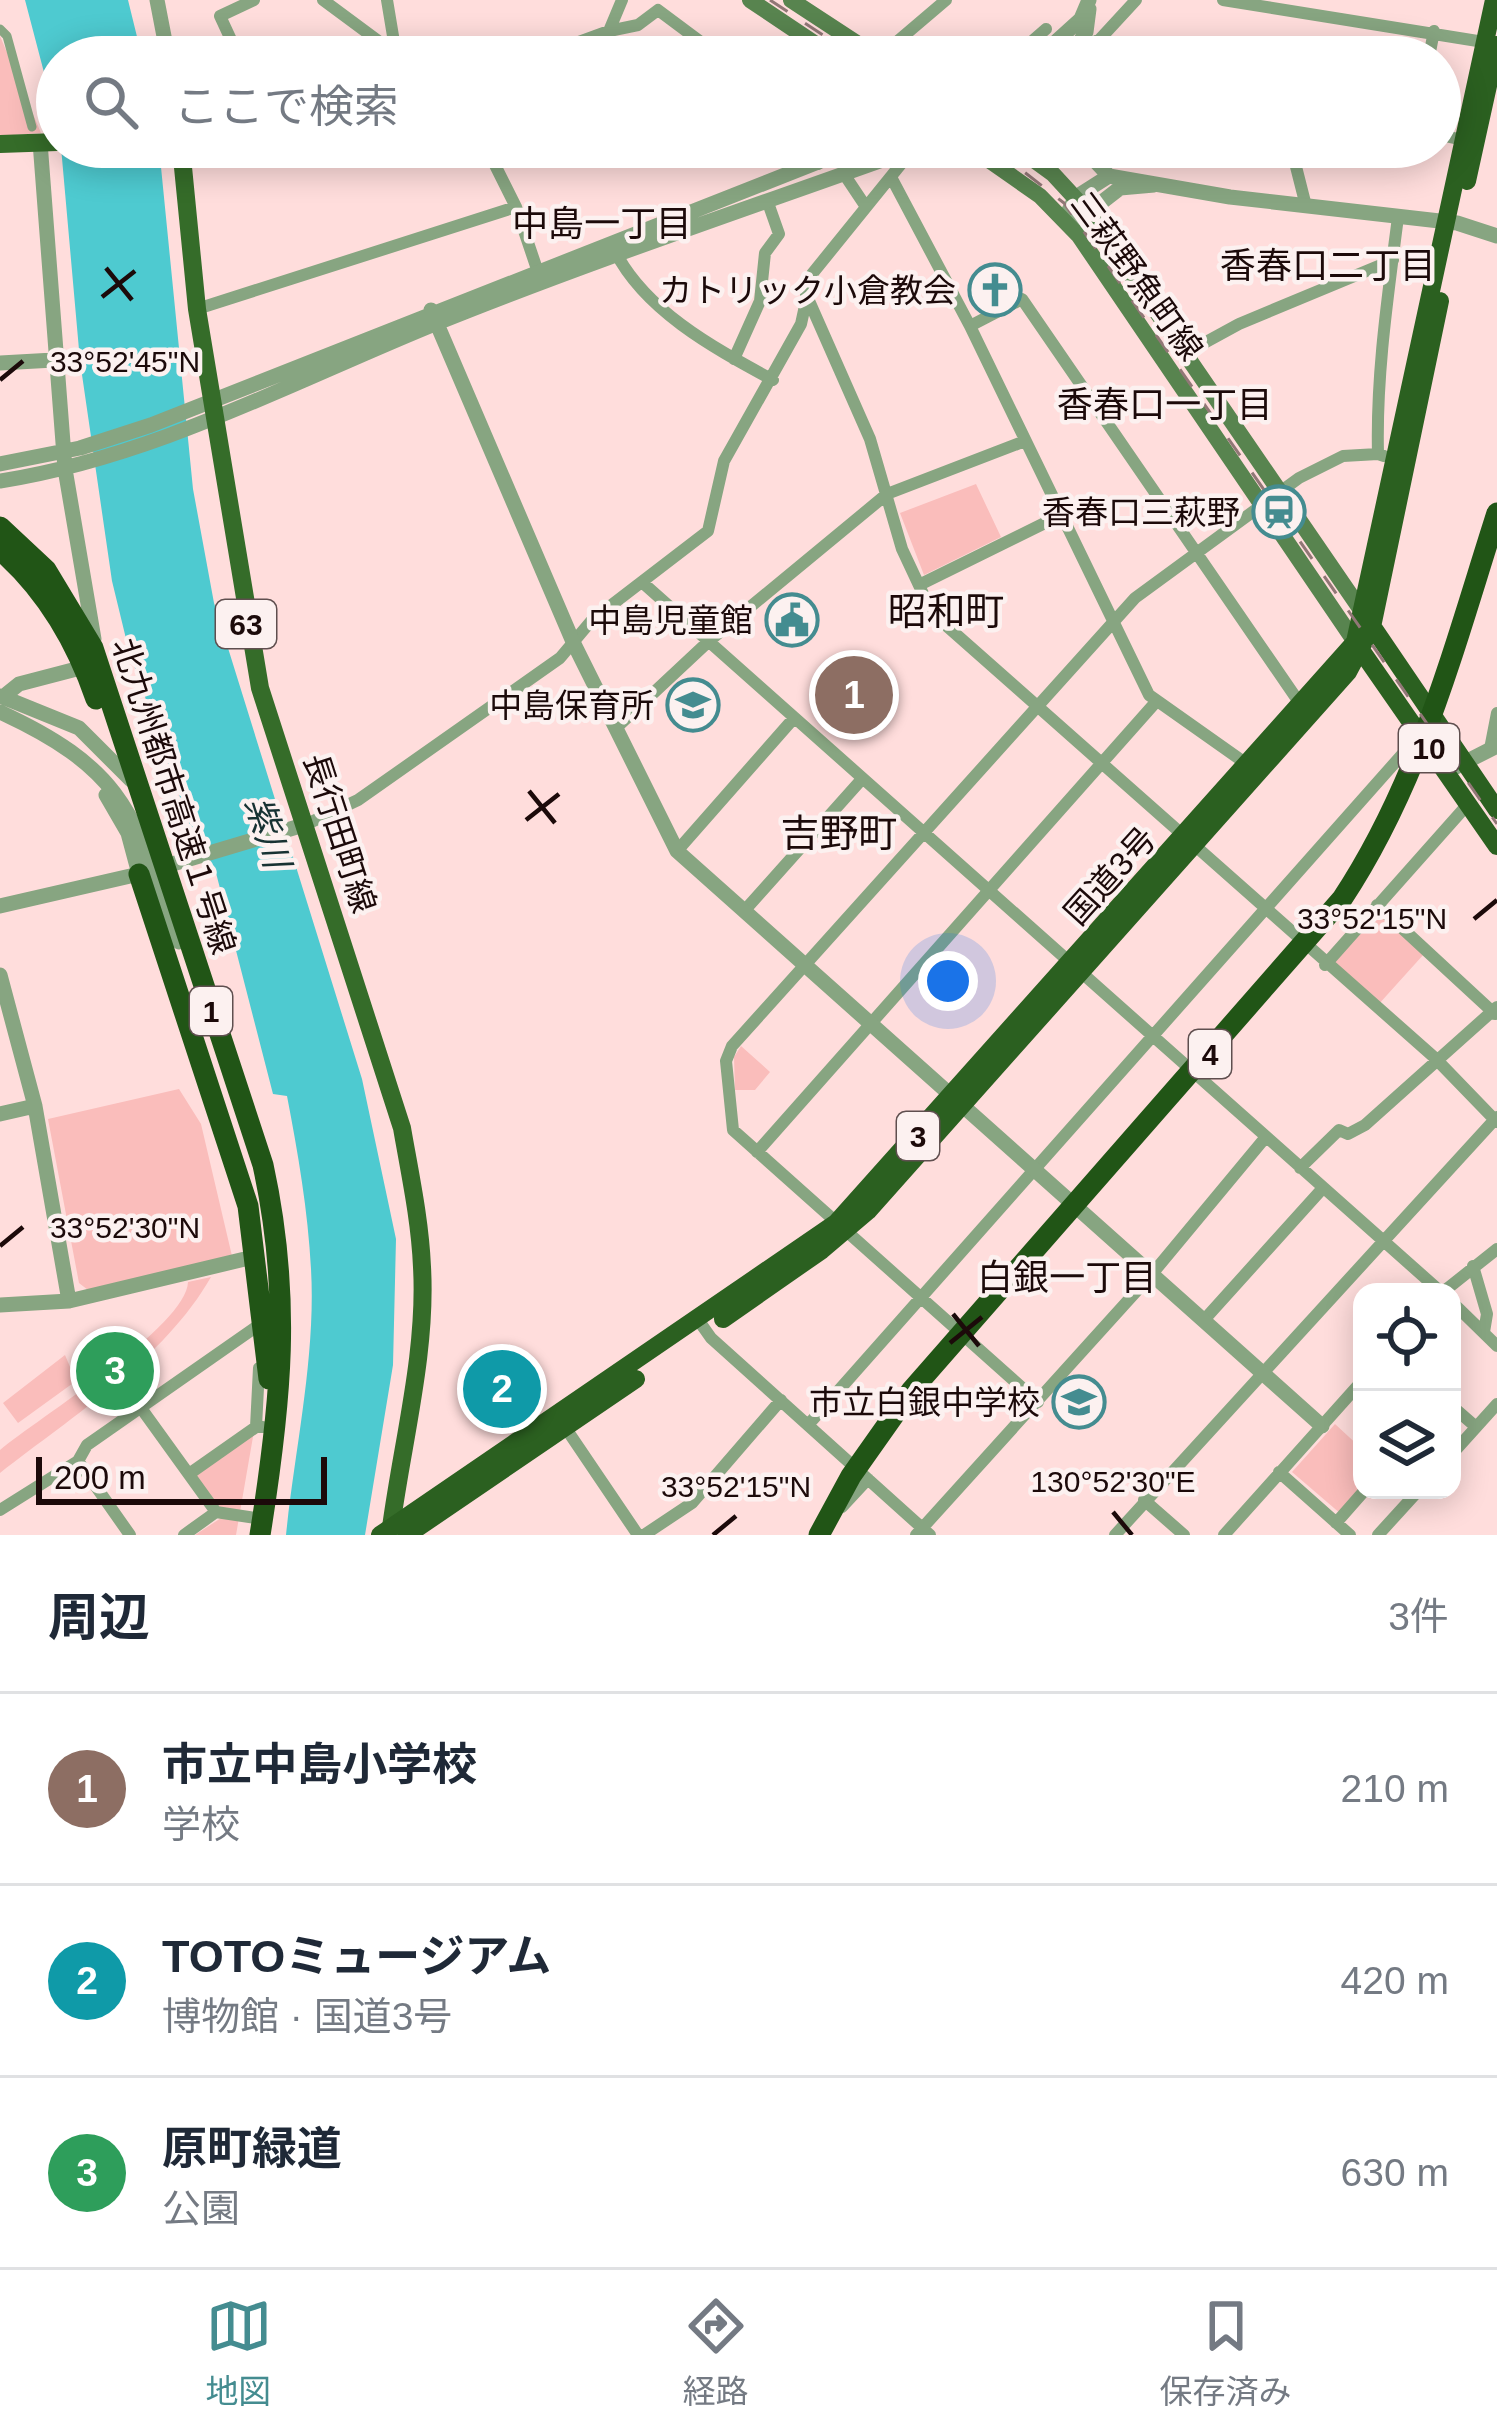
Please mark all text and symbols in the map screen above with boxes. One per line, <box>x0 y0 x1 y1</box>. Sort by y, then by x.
search box <box>36 36 1461 168</box>
icon: search <box>78 69 144 135</box>
text: ここで検索 <box>174 81 399 132</box>
street label: 三萩野魚町線 <box>1064 185 1210 367</box>
district label: 中島一丁目 <box>512 203 692 244</box>
district label: 香春口二丁目 <box>1220 245 1436 286</box>
church icon: カトリック小倉教会 <box>967 262 1023 318</box>
place label: カトリック小倉教会 <box>659 272 956 309</box>
text: 33°52'45"N <box>50 345 200 378</box>
district label: 香春口一丁目 <box>1057 384 1273 425</box>
station icon: 香春口三萩野 <box>1251 484 1307 540</box>
place label: 香春口三萩野 <box>1042 494 1240 531</box>
district label: 昭和町 <box>887 590 1005 633</box>
public building icon: 中島児童館 <box>764 592 820 648</box>
road number: 63 <box>216 600 276 648</box>
place label: 中島児童館 <box>588 602 753 639</box>
street label: 北九州都市高速１号線 <box>105 633 243 959</box>
pin: 1 <box>815 650 893 740</box>
school or university icon: 中島保育所 <box>665 677 721 733</box>
place label: 中島保育所 <box>489 687 654 724</box>
road number: 10 <box>1399 724 1459 772</box>
street label: 長行田町線 <box>297 749 383 917</box>
water label: 紫川 <box>238 792 299 876</box>
district label: 吉野町 <box>780 812 898 855</box>
street label: 国道3号 <box>1057 820 1163 932</box>
text: 33°52'15"N <box>1297 902 1447 935</box>
your location <box>918 951 978 1011</box>
road number: 1 <box>190 987 232 1035</box>
road number: 4 <box>1189 1030 1231 1078</box>
road number: 3 <box>897 1112 939 1160</box>
text: 33°52'30"N <box>50 1211 200 1244</box>
district label: 白銀一丁目 <box>977 1257 1157 1298</box>
map controls <box>1353 1283 1461 1499</box>
button: locate <box>1353 1283 1461 1391</box>
pin: 3 <box>76 1326 154 1416</box>
pin: 2 <box>463 1344 541 1434</box>
school or university icon: 市立白銀中学校 <box>1051 1374 1107 1430</box>
place label: 市立白銀中学校 <box>809 1384 1040 1421</box>
button: layers <box>1353 1391 1461 1499</box>
scale bar <box>36 1451 327 1504</box>
text: 200 m <box>54 1459 146 1496</box>
text: 130°52'30"E <box>1030 1465 1196 1498</box>
text: 33°52'15"N <box>661 1470 811 1503</box>
text: 周辺 <box>48 1589 150 1646</box>
text: 3件 <box>1388 1595 1449 1638</box>
text: 市立中島小学校 <box>162 1739 477 1790</box>
text: 1 <box>76 1767 98 1810</box>
text: 210 m <box>1341 1767 1449 1810</box>
text: 学校 <box>162 1803 240 1846</box>
text: TOTOミュージアム <box>162 1931 551 1982</box>
text: 2 <box>76 1959 98 2002</box>
text: 420 m <box>1341 1959 1449 2002</box>
text: 博物館 · 国道3号 <box>162 1995 452 2038</box>
text: 原町緑道 <box>162 2123 342 2174</box>
text: 3 <box>76 2151 98 2194</box>
text: 630 m <box>1341 2151 1449 2194</box>
text: 公園 <box>162 2187 240 2230</box>
tab: 地図 <box>206 2293 272 2413</box>
tab: 経路 <box>683 2293 749 2413</box>
tab: 保存済み <box>1160 2293 1292 2413</box>

